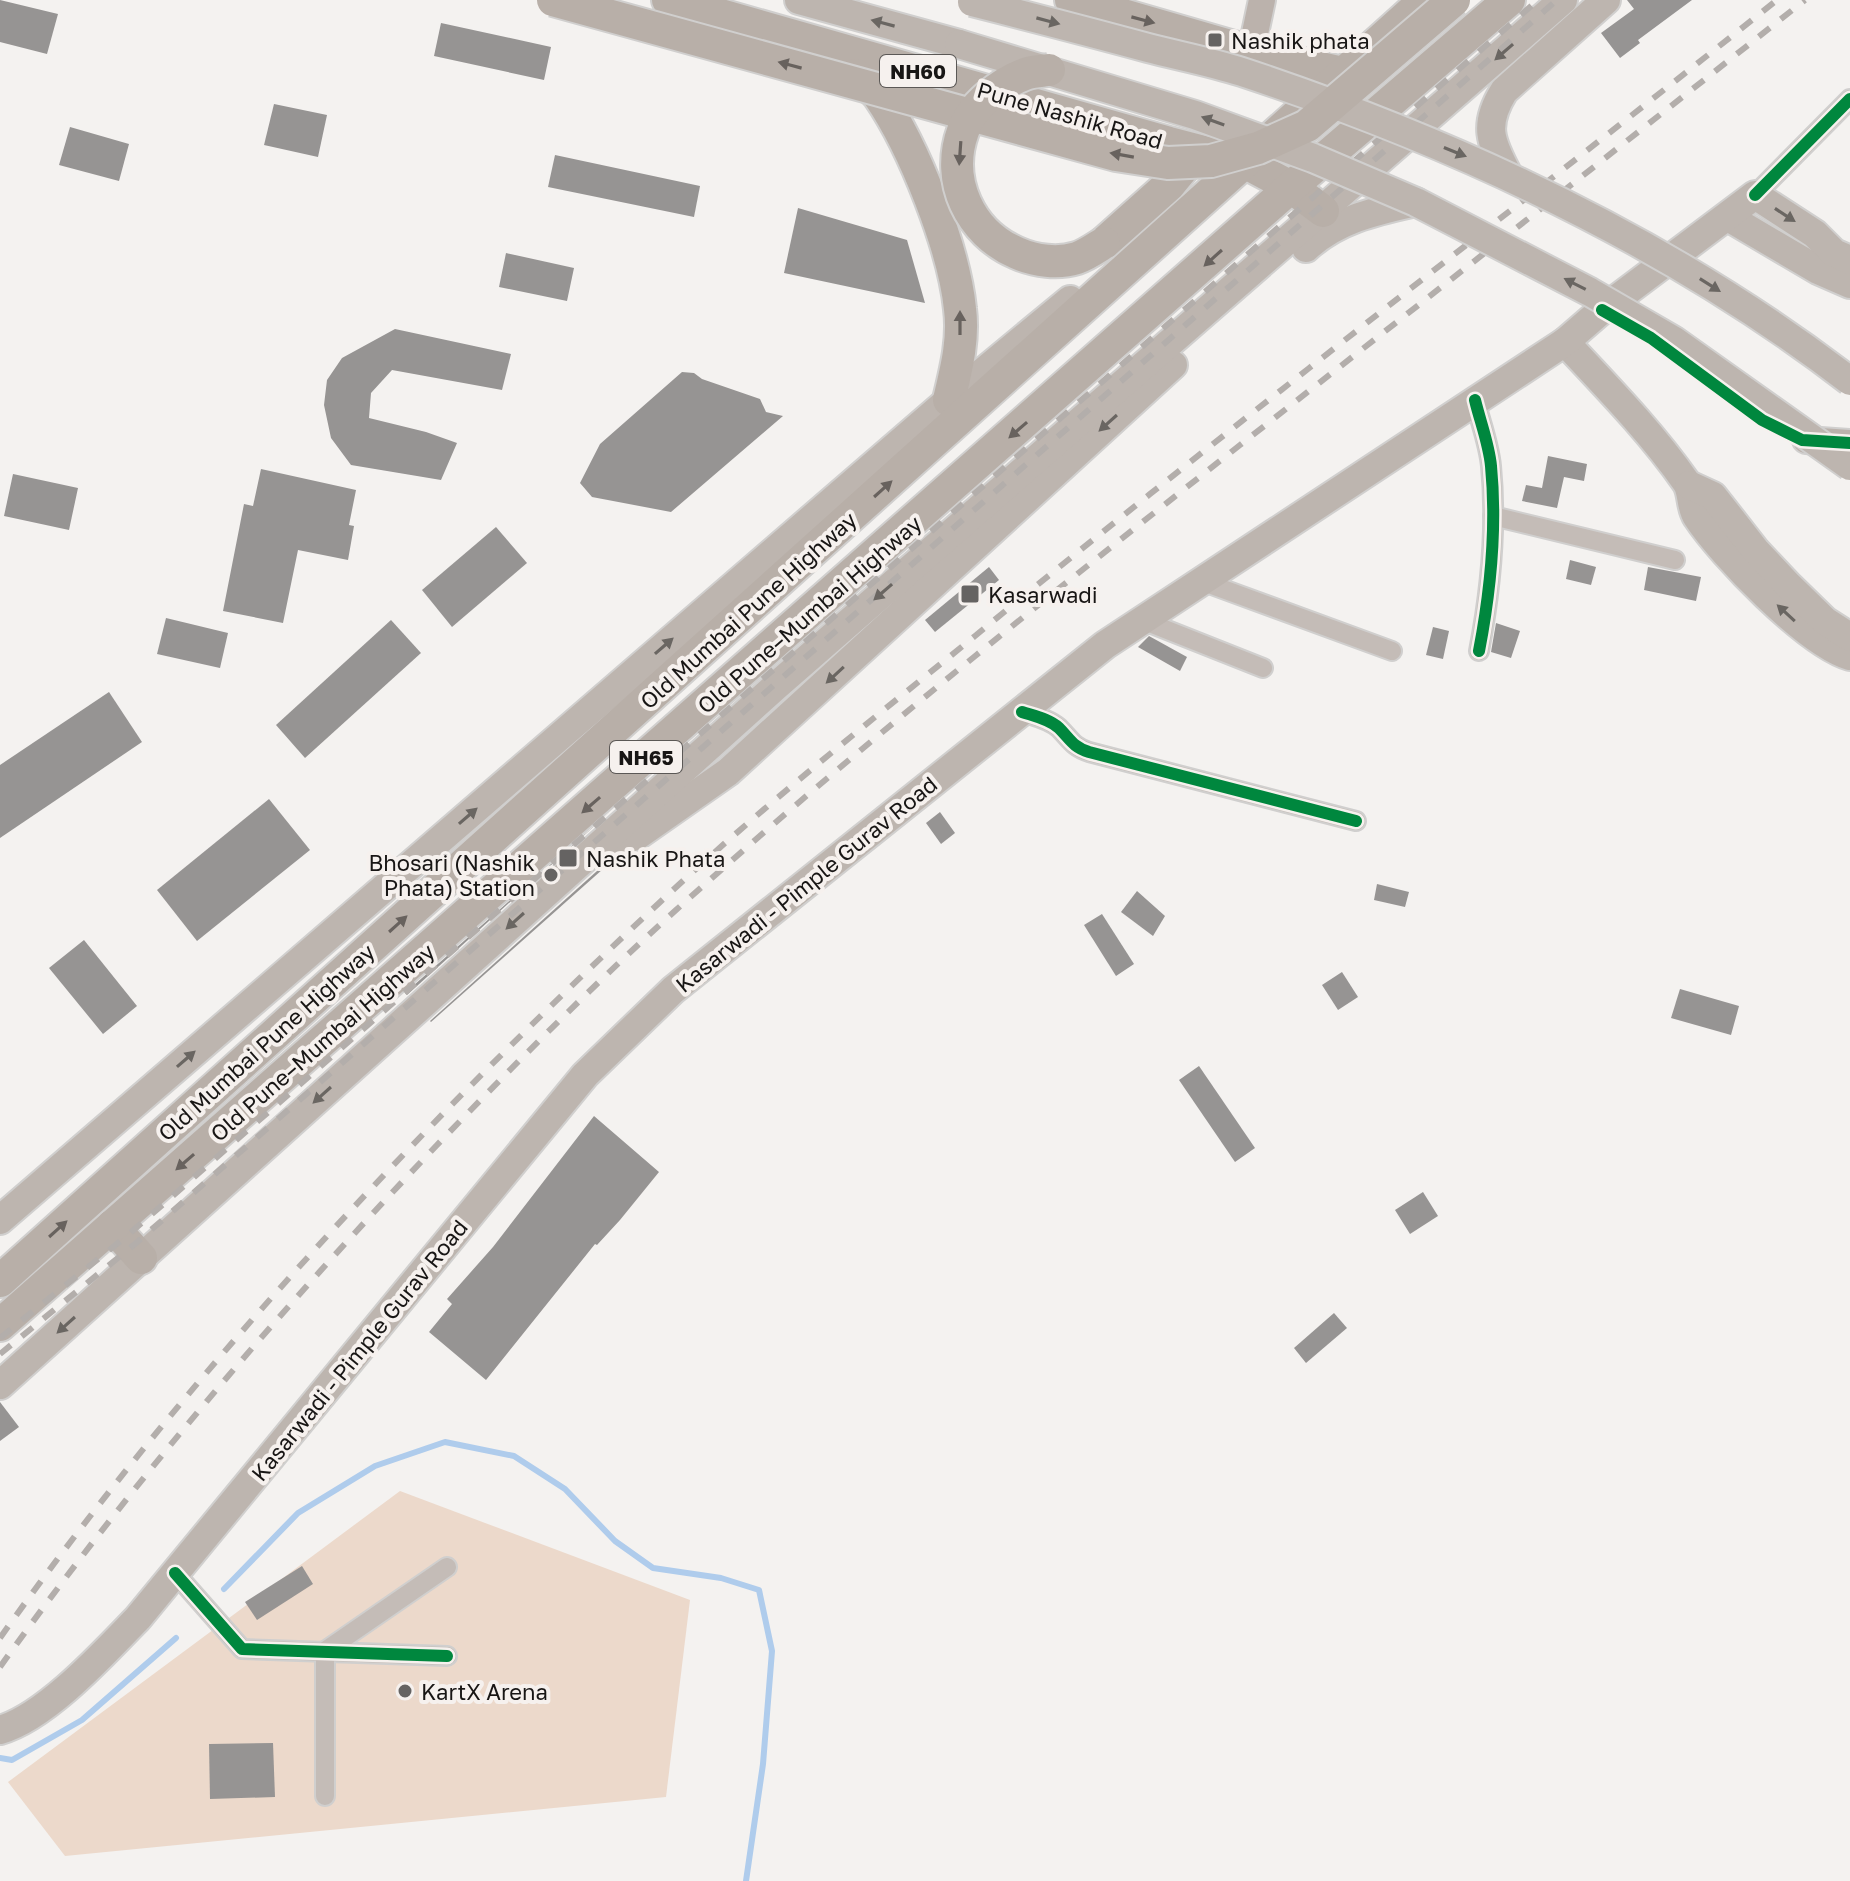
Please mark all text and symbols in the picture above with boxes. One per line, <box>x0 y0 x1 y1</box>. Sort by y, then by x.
one-way arrow <box>1131 14 1155 27</box>
one-way arrow <box>1035 16 1060 28</box>
one-way arrow <box>871 17 896 29</box>
place label: Nashik phata <box>1231 27 1370 54</box>
marker: Nashik phata <box>1206 31 1224 49</box>
one-way arrow <box>1495 42 1514 60</box>
road number: NH60 <box>880 55 956 87</box>
one-way arrow <box>778 59 803 71</box>
street label: Pune Nashik Road <box>974 76 1166 154</box>
one-way arrow <box>1201 114 1225 127</box>
one-way arrow <box>953 141 966 166</box>
one-way arrow <box>1443 146 1467 159</box>
one-way arrow <box>1109 149 1134 161</box>
one-way arrow <box>1774 207 1796 222</box>
one-way arrow <box>1203 249 1222 267</box>
one-way arrow <box>1699 277 1721 291</box>
one-way arrow <box>1564 278 1587 291</box>
one-way arrow <box>954 310 966 335</box>
one-way arrow <box>1099 414 1118 432</box>
one-way arrow <box>1008 421 1027 439</box>
one-way arrow <box>873 481 893 498</box>
street label: Old Mumbai Pune Highway <box>634 506 862 714</box>
street label: Old Pune–Mumbai Highway <box>691 509 927 719</box>
place label: Kasarwadi <box>988 581 1098 608</box>
one-way arrow <box>873 583 893 600</box>
marker: Kasarwadi <box>959 583 981 605</box>
one-way arrow <box>1777 604 1796 622</box>
one-way arrow <box>655 637 674 655</box>
one-way arrow <box>825 666 844 684</box>
road number: NH65 <box>610 741 682 773</box>
street label: Kasarwadi - Pimple Gurav Road <box>670 770 942 998</box>
one-way arrow <box>582 796 602 813</box>
one-way arrow <box>457 808 477 825</box>
place label: Nashik Phata <box>586 845 726 872</box>
marker: Nashik Phata <box>557 847 579 869</box>
place label: Bhosari (Nashik Phata) Station <box>368 849 535 901</box>
marker: Bhosari (Nashik Phata) Station <box>542 866 560 884</box>
one-way arrow <box>506 912 526 929</box>
one-way arrow <box>388 916 407 934</box>
street label: Old Pune–Mumbai Highway <box>204 937 440 1147</box>
street label: Old Mumbai Pune Highway <box>152 938 380 1146</box>
one-way arrow <box>176 1051 196 1068</box>
one-way arrow <box>312 1086 332 1104</box>
one-way arrow <box>176 1152 195 1170</box>
street label: Kasarwadi - Pimple Gurav Road <box>245 1214 473 1486</box>
one-way arrow <box>49 1220 68 1238</box>
one-way arrow <box>57 1316 76 1334</box>
place label: KartX Arena <box>421 1678 548 1705</box>
marker: KartX Arena <box>396 1682 414 1700</box>

